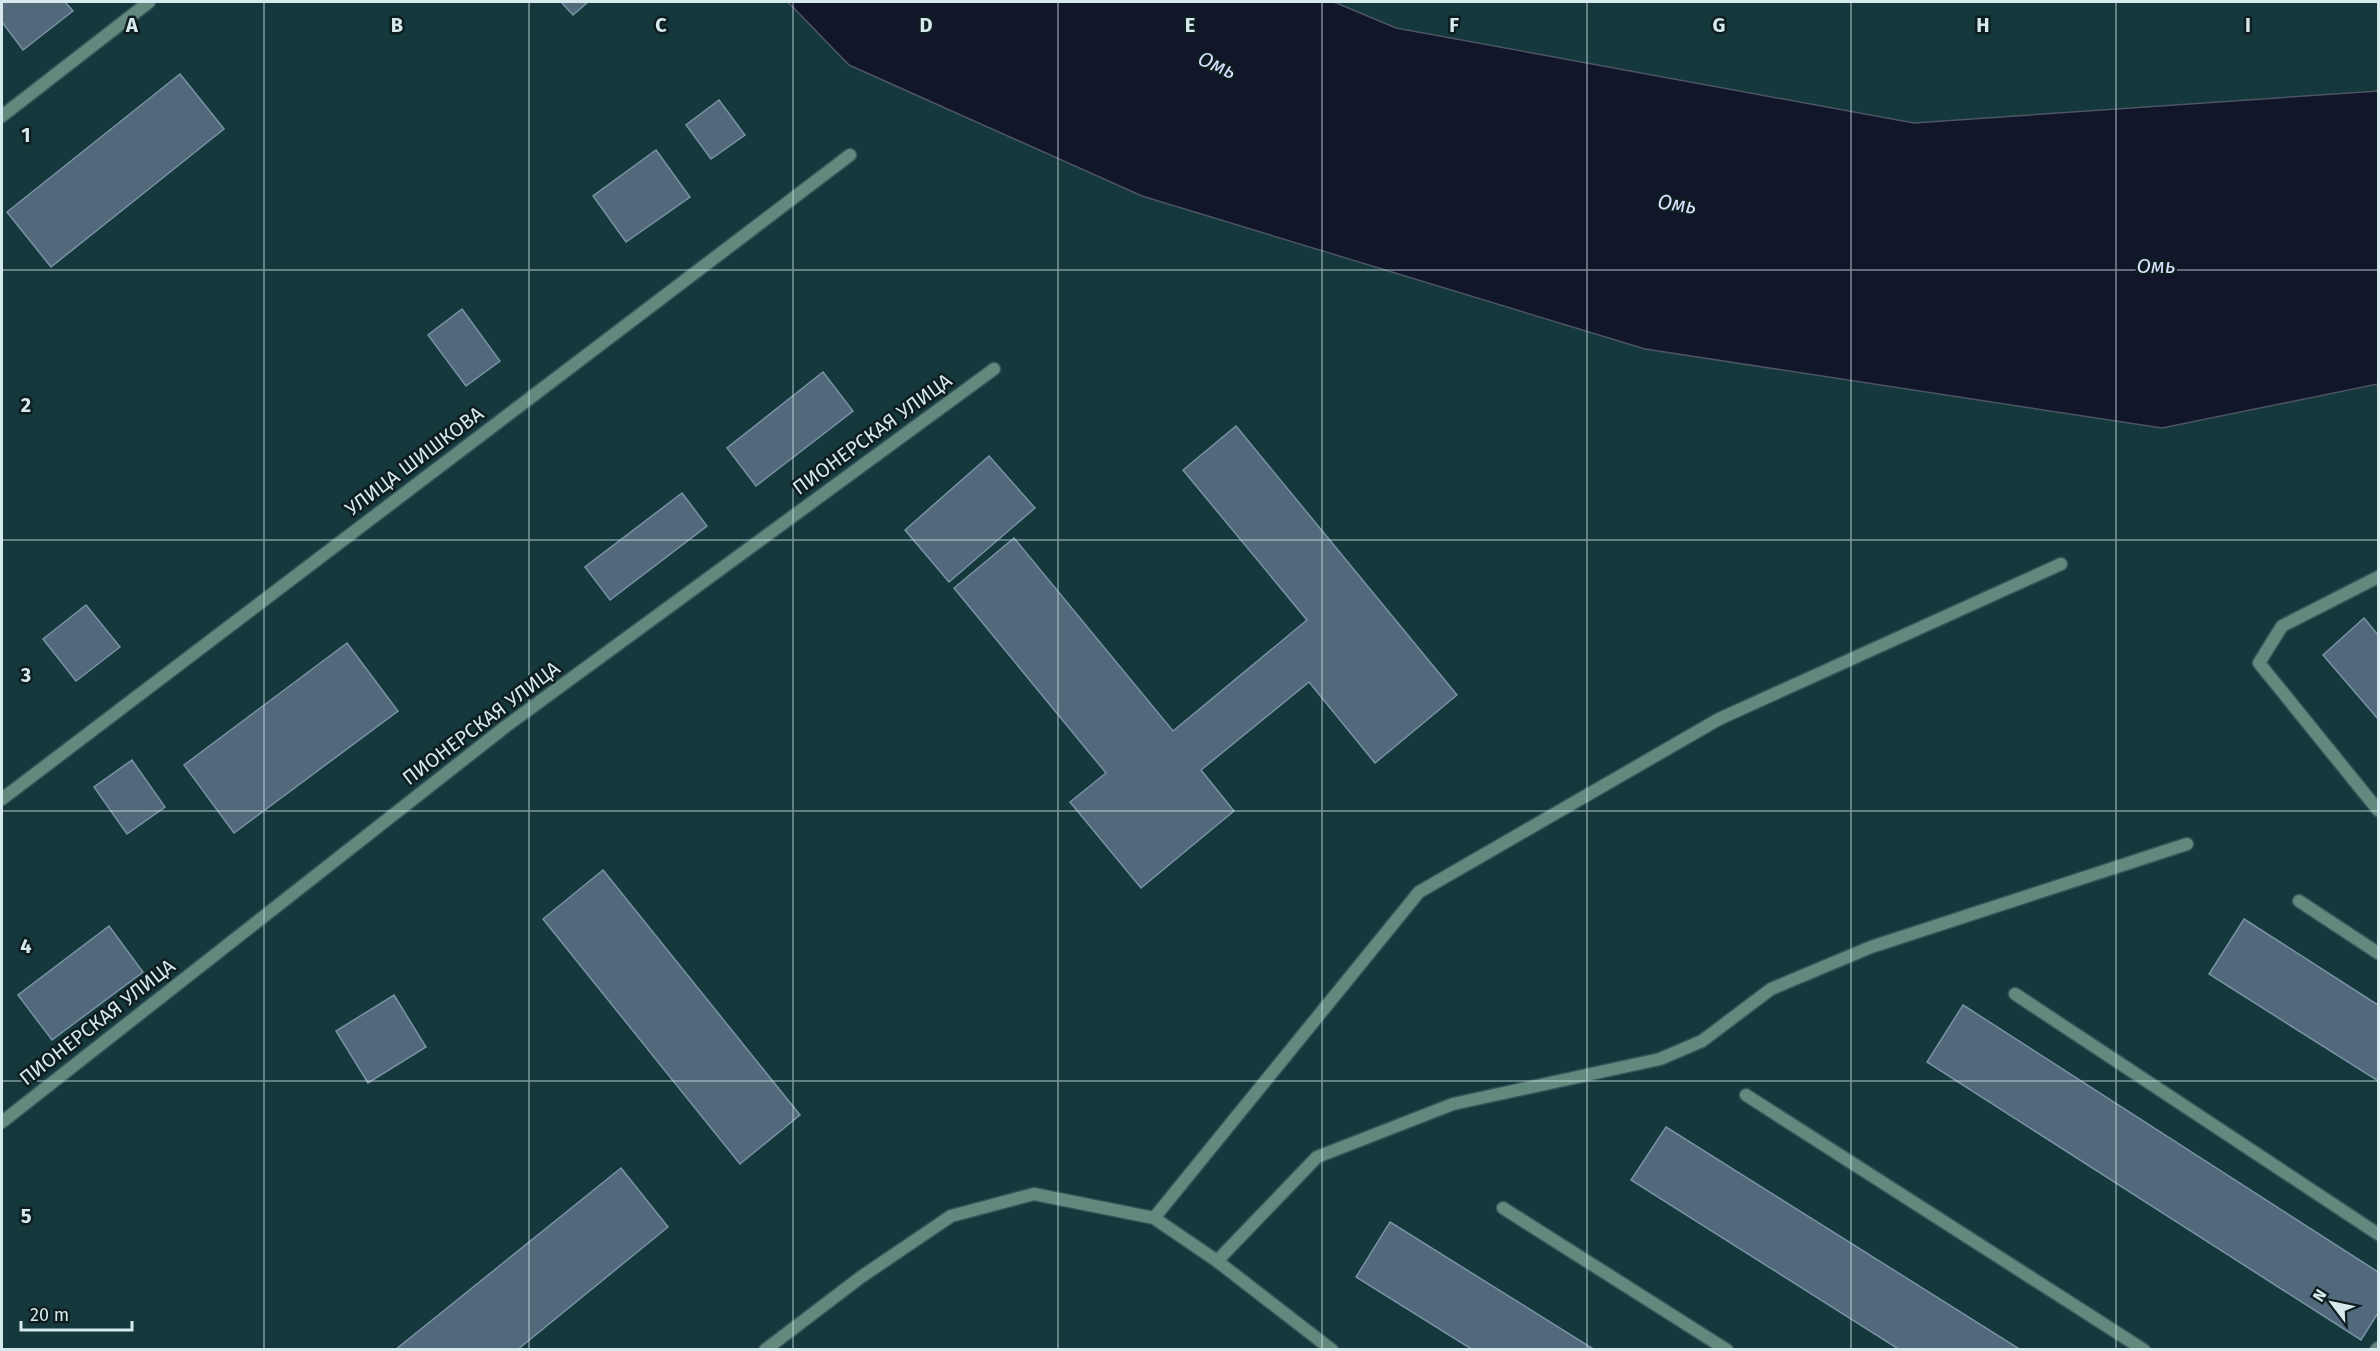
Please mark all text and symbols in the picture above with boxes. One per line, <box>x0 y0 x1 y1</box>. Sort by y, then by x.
text: A <box>125 13 139 37</box>
text: B <box>391 13 403 37</box>
text: C <box>655 13 667 37</box>
text: D <box>919 13 933 37</box>
text: E <box>1185 13 1195 37</box>
text: F <box>1449 13 1459 37</box>
text: G <box>1713 13 1725 37</box>
text: H <box>1976 13 1990 37</box>
text: I <box>2245 13 2251 37</box>
water label: Омь <box>1194 45 1240 85</box>
text: 1 <box>21 123 31 147</box>
water label: Омь <box>1656 188 1698 220</box>
water label: Омь <box>2136 253 2176 279</box>
street label: ПИОНЕРСКАЯ УЛИЦА <box>788 368 957 500</box>
text: 2 <box>21 393 31 417</box>
street label: УЛИЦА ШИШКОВА <box>340 401 488 521</box>
street label: ПИОНЕРСКАЯ УЛИЦА <box>398 656 565 790</box>
text: 3 <box>20 663 31 687</box>
text: 4 <box>20 934 32 958</box>
street label: ПИОНЕРСКАЯ УЛИЦА <box>14 954 180 1090</box>
text: 5 <box>21 1204 32 1228</box>
north arrow <box>2302 1273 2362 1333</box>
text: N <box>2309 1286 2331 1305</box>
scale bar <box>21 1294 132 1332</box>
text: 20 m <box>30 1304 69 1326</box>

